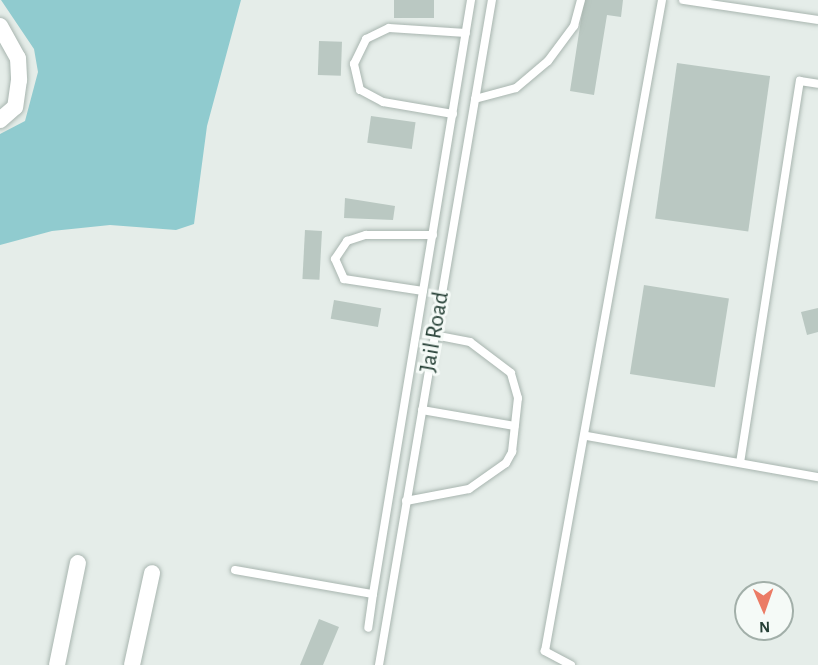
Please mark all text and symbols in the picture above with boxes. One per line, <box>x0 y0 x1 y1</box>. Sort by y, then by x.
street label: Jail Road <box>414 289 456 375</box>
north arrow <box>734 581 794 641</box>
text: N <box>759 619 770 635</box>

